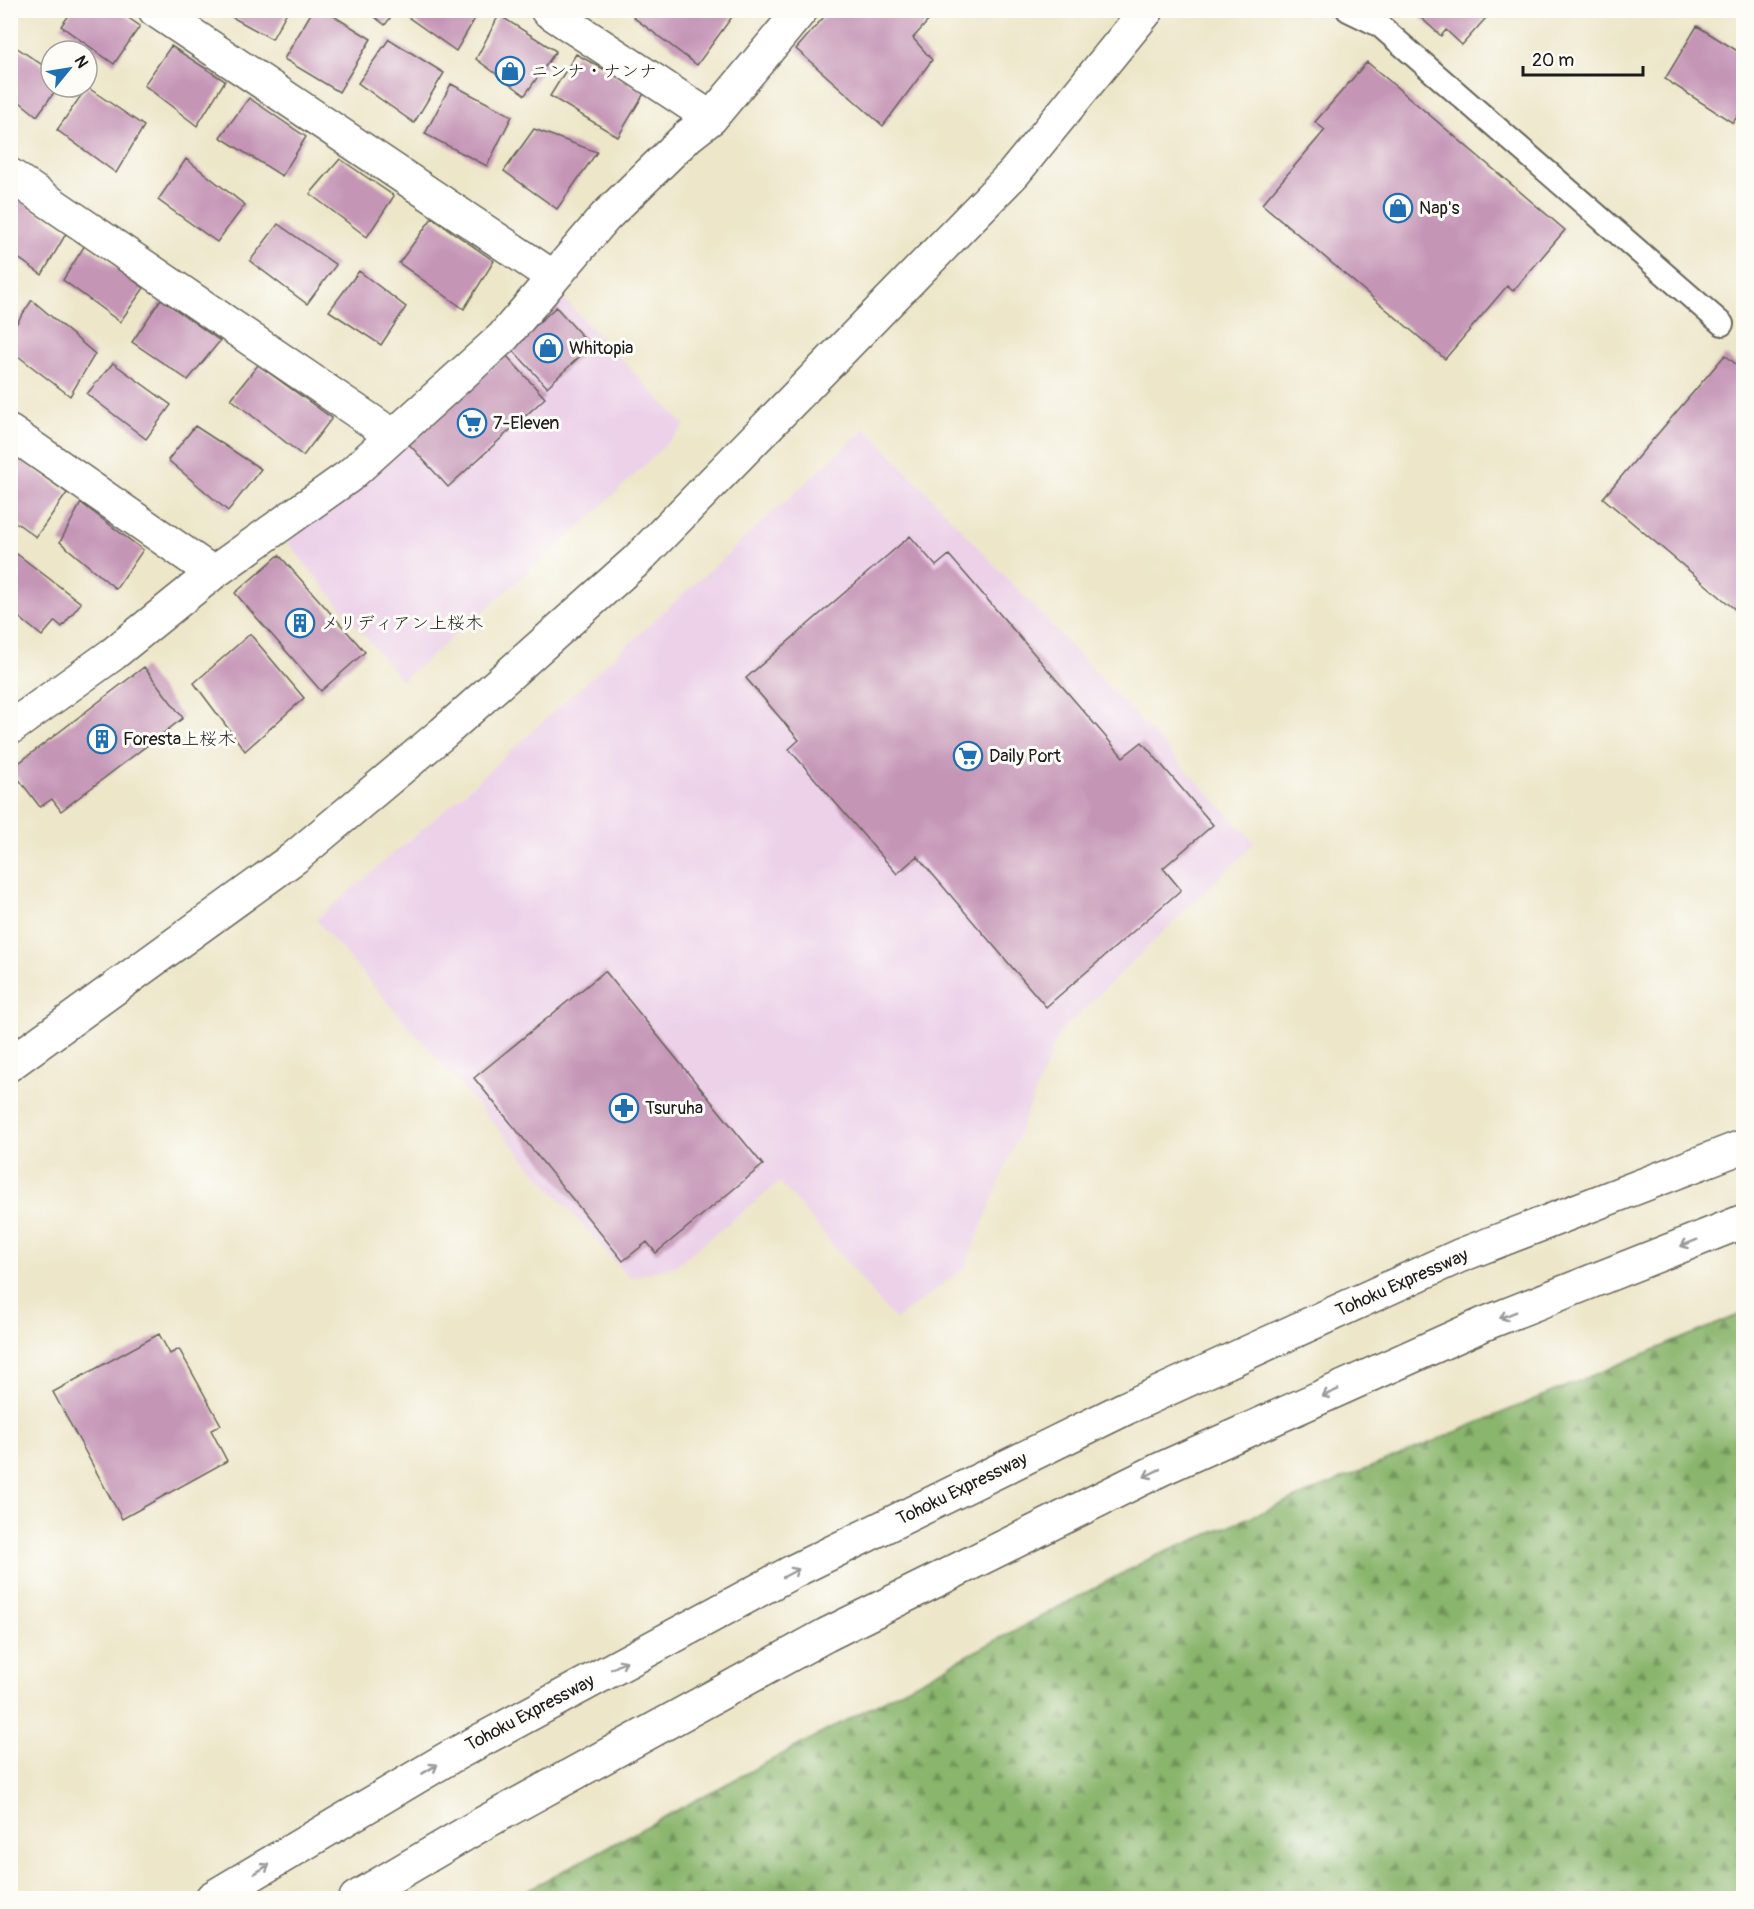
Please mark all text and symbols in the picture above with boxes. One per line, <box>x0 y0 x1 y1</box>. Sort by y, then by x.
north arrow <box>39 39 99 99</box>
scale bar <box>1523 39 1643 77</box>
text: 20 m <box>1532 49 1574 72</box>
text: N <box>70 52 93 72</box>
shop icon: ニンナ・ナンナ <box>494 55 526 87</box>
place label: ニンナ・ナンナ <box>531 60 657 83</box>
shop icon: Nap's <box>1382 192 1414 224</box>
place label: Nap's <box>1419 197 1460 220</box>
shop icon: Whitopia <box>532 332 564 364</box>
place label: Whitopia <box>569 337 633 360</box>
supermarket icon: 7-Eleven <box>456 407 488 439</box>
place label: 7-Eleven <box>493 412 560 435</box>
building icon: メリディアン上桜木 <box>284 607 316 639</box>
place label: メリディアン上桜木 <box>321 612 483 635</box>
building icon: Foresta上桜木 <box>86 723 118 755</box>
place label: Foresta上桜木 <box>123 728 235 751</box>
supermarket icon: Daily Port <box>952 740 984 772</box>
place label: Daily Port <box>989 745 1062 768</box>
pharmacy icon: Tsuruha <box>608 1092 640 1124</box>
place label: Tsuruha <box>645 1097 703 1120</box>
one-way arrow <box>1680 1238 1699 1249</box>
street label: Tohoku Expressway <box>1332 1243 1472 1323</box>
one-way arrow <box>1499 1310 1518 1321</box>
one-way arrow <box>1321 1388 1339 1400</box>
street label: Tohoku Expressway <box>893 1447 1031 1531</box>
one-way arrow <box>1143 1468 1161 1480</box>
one-way arrow <box>782 1567 799 1579</box>
one-way arrow <box>610 1659 628 1670</box>
street label: Tohoku Expressway <box>462 1669 599 1757</box>
one-way arrow <box>421 1762 438 1774</box>
one-way arrow <box>253 1862 270 1874</box>

